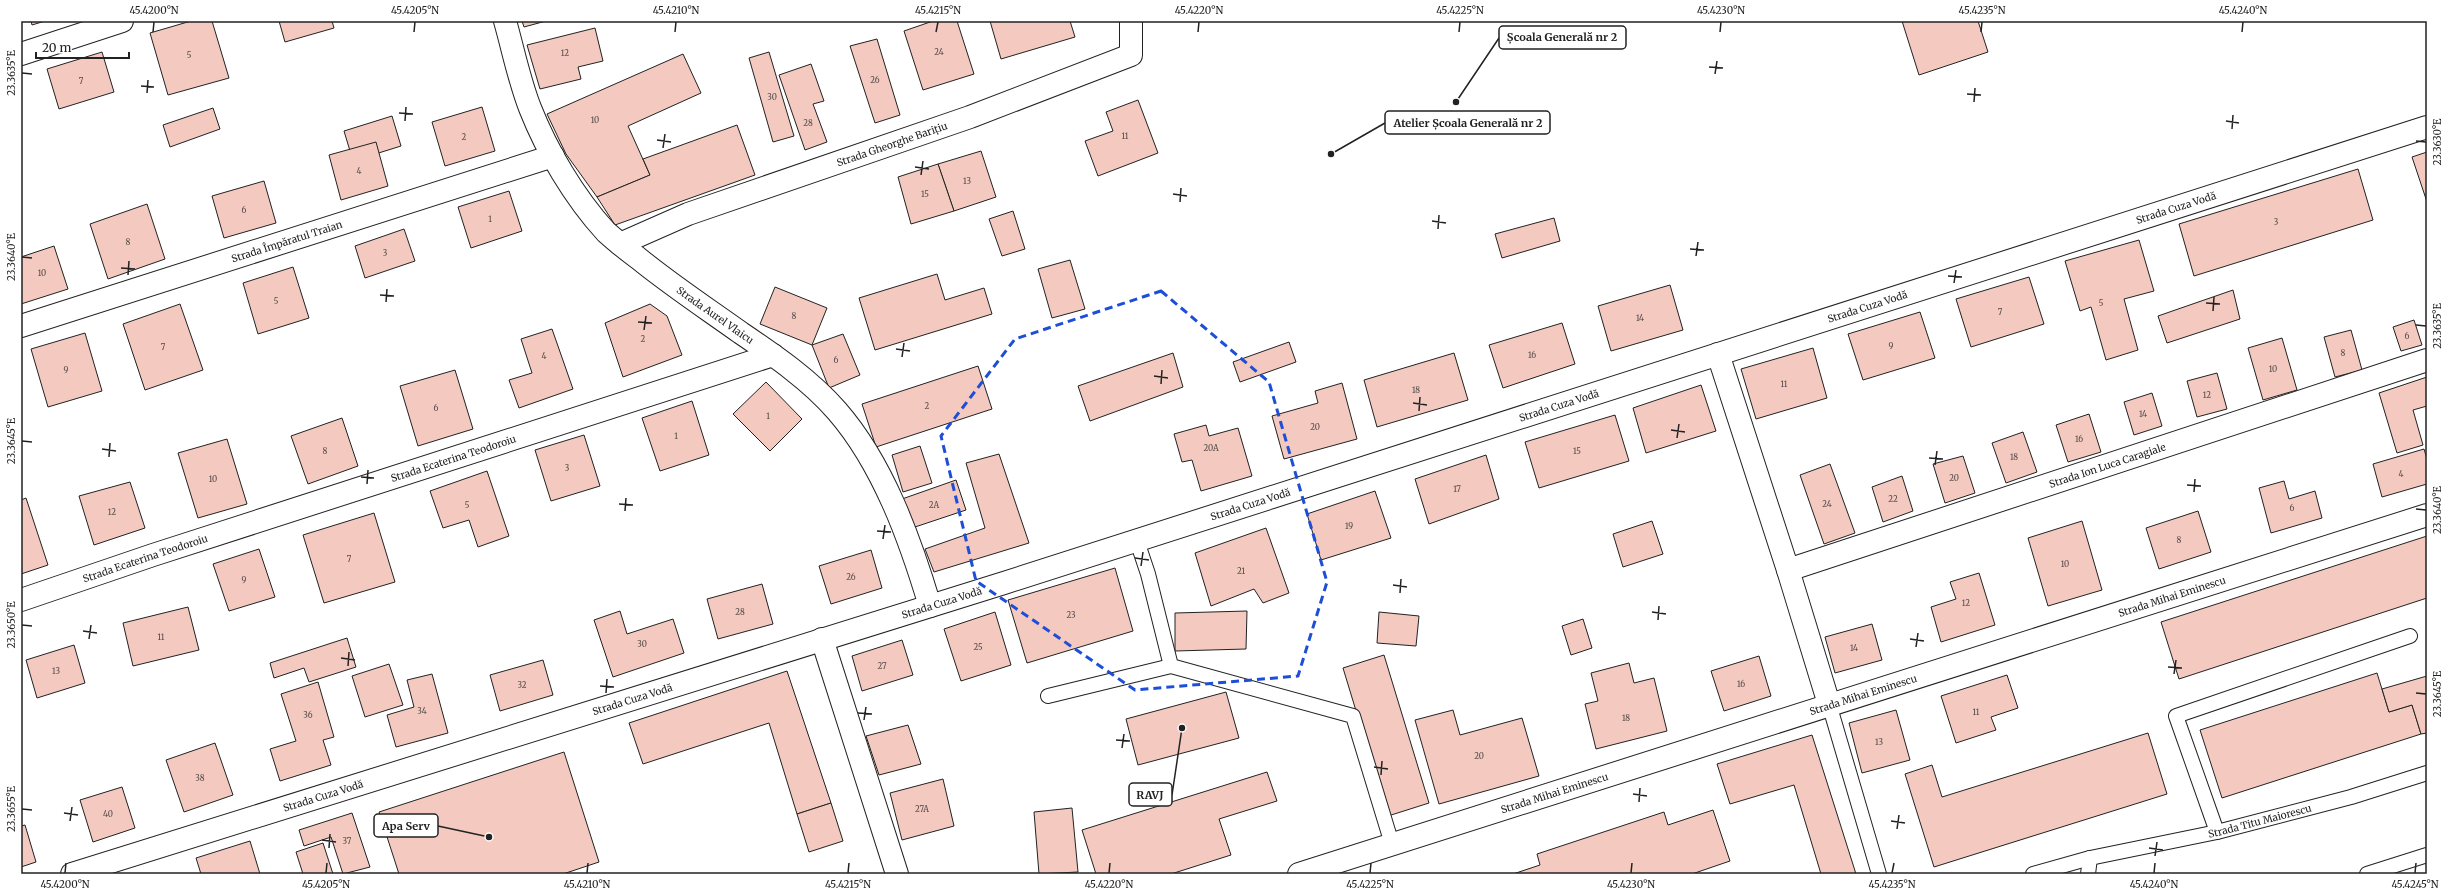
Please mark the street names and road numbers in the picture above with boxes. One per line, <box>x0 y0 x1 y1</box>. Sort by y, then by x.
street label: Strada Gheorghe Barițiu <box>835 119 949 169</box>
street label: Strada Cuza Vodă <box>2134 188 2218 226</box>
street label: Strada Împăratul Traian <box>230 217 344 265</box>
street label: Strada Aurel Vlaicu <box>674 283 756 346</box>
street label: Strada Cuza Vodă <box>1826 287 1910 325</box>
street label: Strada Cuza Vodă <box>1517 386 1601 424</box>
street label: Strada Ecaterina Teodoroiu <box>389 432 518 484</box>
street label: Strada Ion Luca Caragiale <box>2047 440 2167 490</box>
street label: Strada Cuza Vodă <box>1209 485 1293 523</box>
street label: Strada Ecaterina Teodoroiu <box>81 531 209 585</box>
street label: Strada Mihai Eminescu <box>2117 573 2227 619</box>
street label: Strada Cuza Vodă <box>900 584 984 621</box>
street label: Strada Mihai Eminescu <box>1808 671 1918 718</box>
street label: Strada Cuza Vodă <box>591 680 675 718</box>
street label: Strada Mihai Eminescu <box>1499 770 1610 816</box>
street label: Strada Cuza Vodă <box>281 777 365 814</box>
street label: Strada Titu Maiorescu <box>2207 801 2313 840</box>

